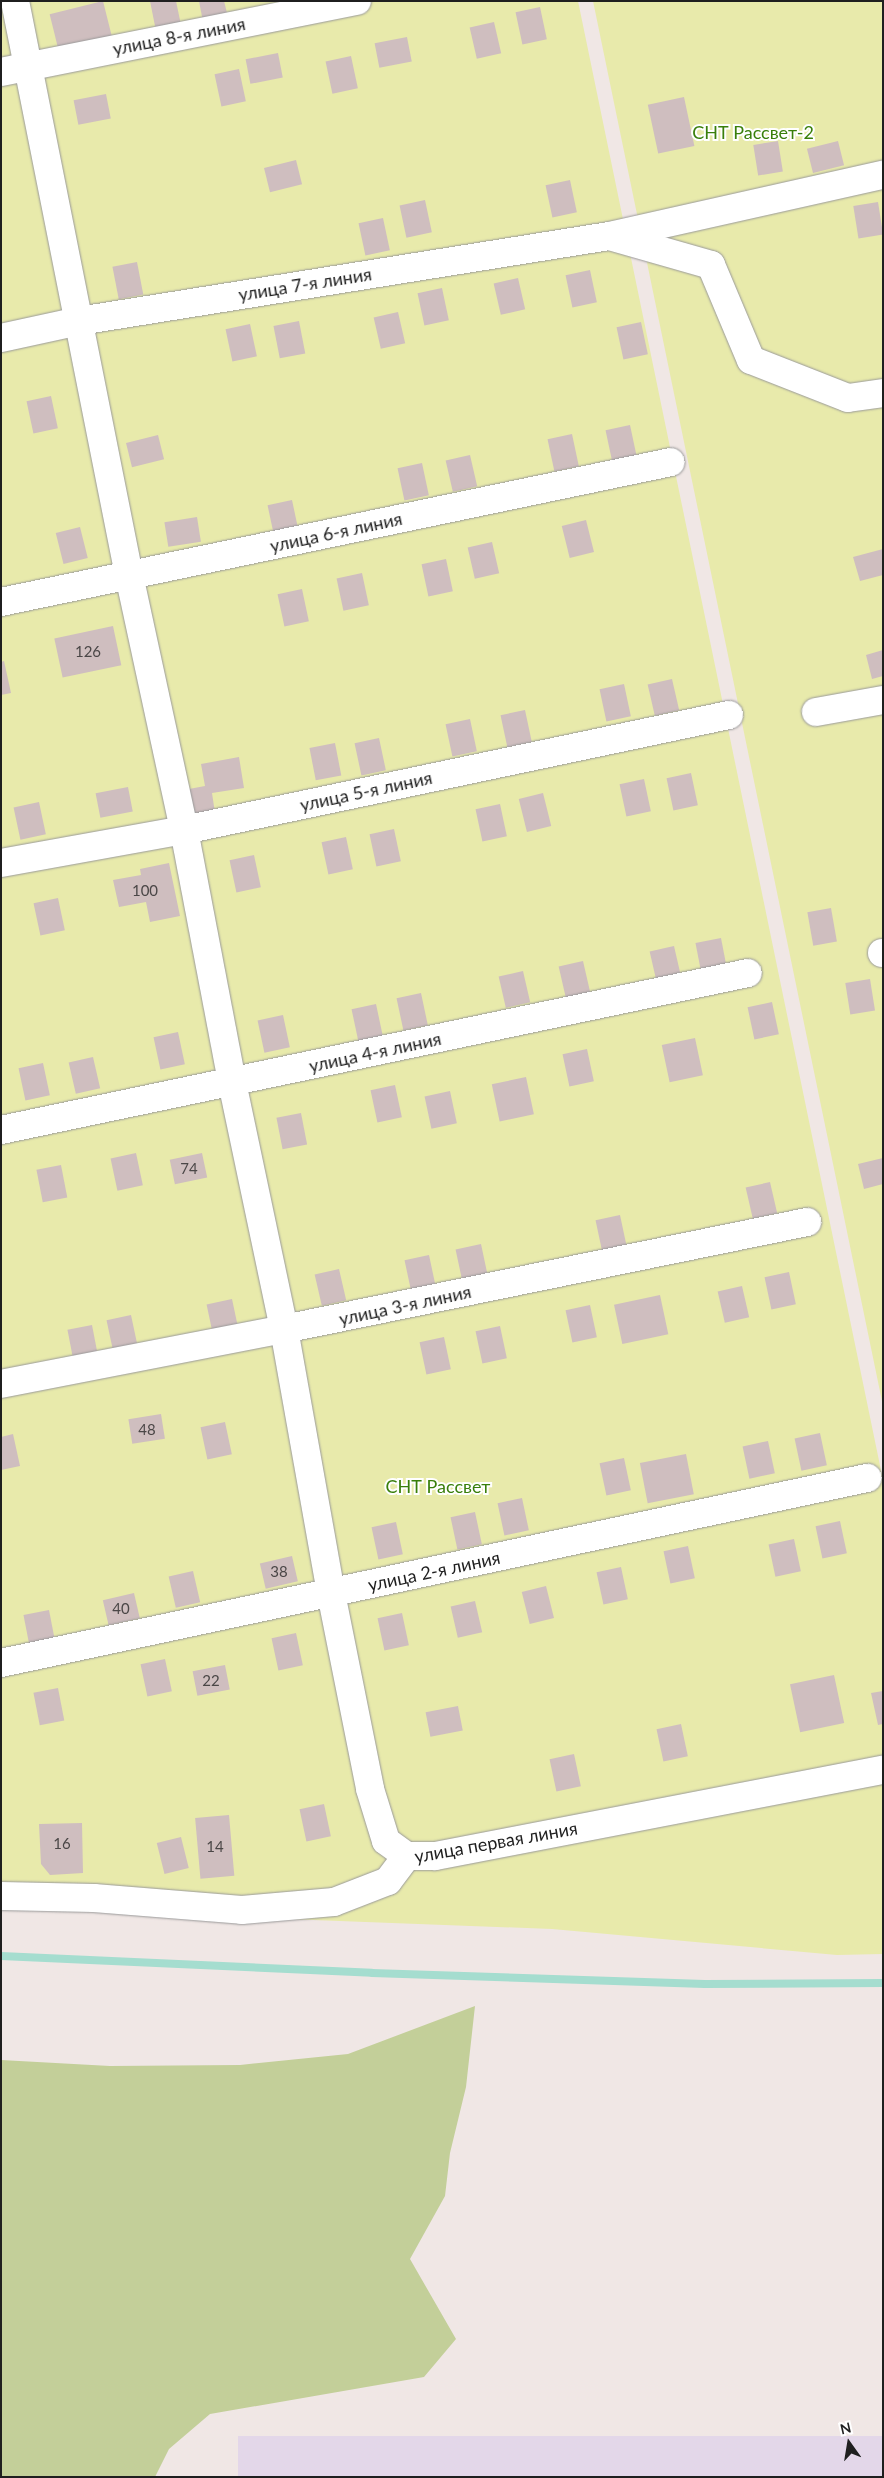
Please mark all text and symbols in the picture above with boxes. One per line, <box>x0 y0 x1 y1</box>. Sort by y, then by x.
street label: улица 8-я линия <box>111 13 247 59</box>
park label: СНТ Рассвет-2 <box>692 121 814 143</box>
street label: улица 7-я линия <box>237 263 373 305</box>
street label: улица 6-я линия <box>268 507 404 557</box>
house number: 126 <box>75 643 101 661</box>
street label: улица 5-я линия <box>298 766 434 816</box>
house number: 100 <box>132 882 158 900</box>
street label: улица 4-я линия <box>307 1027 443 1077</box>
house number: 74 <box>180 1160 198 1178</box>
street label: улица 3-я линия <box>337 1280 473 1330</box>
house number: 48 <box>138 1421 156 1439</box>
park label: СНТ Рассвет <box>386 1475 490 1497</box>
street label: улица 2-я линия <box>366 1546 502 1596</box>
house number: 38 <box>270 1563 288 1581</box>
house number: 40 <box>112 1600 130 1618</box>
house number: 22 <box>202 1672 220 1690</box>
street label: улица первая линия <box>413 1817 579 1867</box>
house number: 16 <box>53 1835 71 1853</box>
house number: 14 <box>206 1838 224 1856</box>
north arrow <box>824 2418 874 2468</box>
text: N <box>838 2418 853 2437</box>

